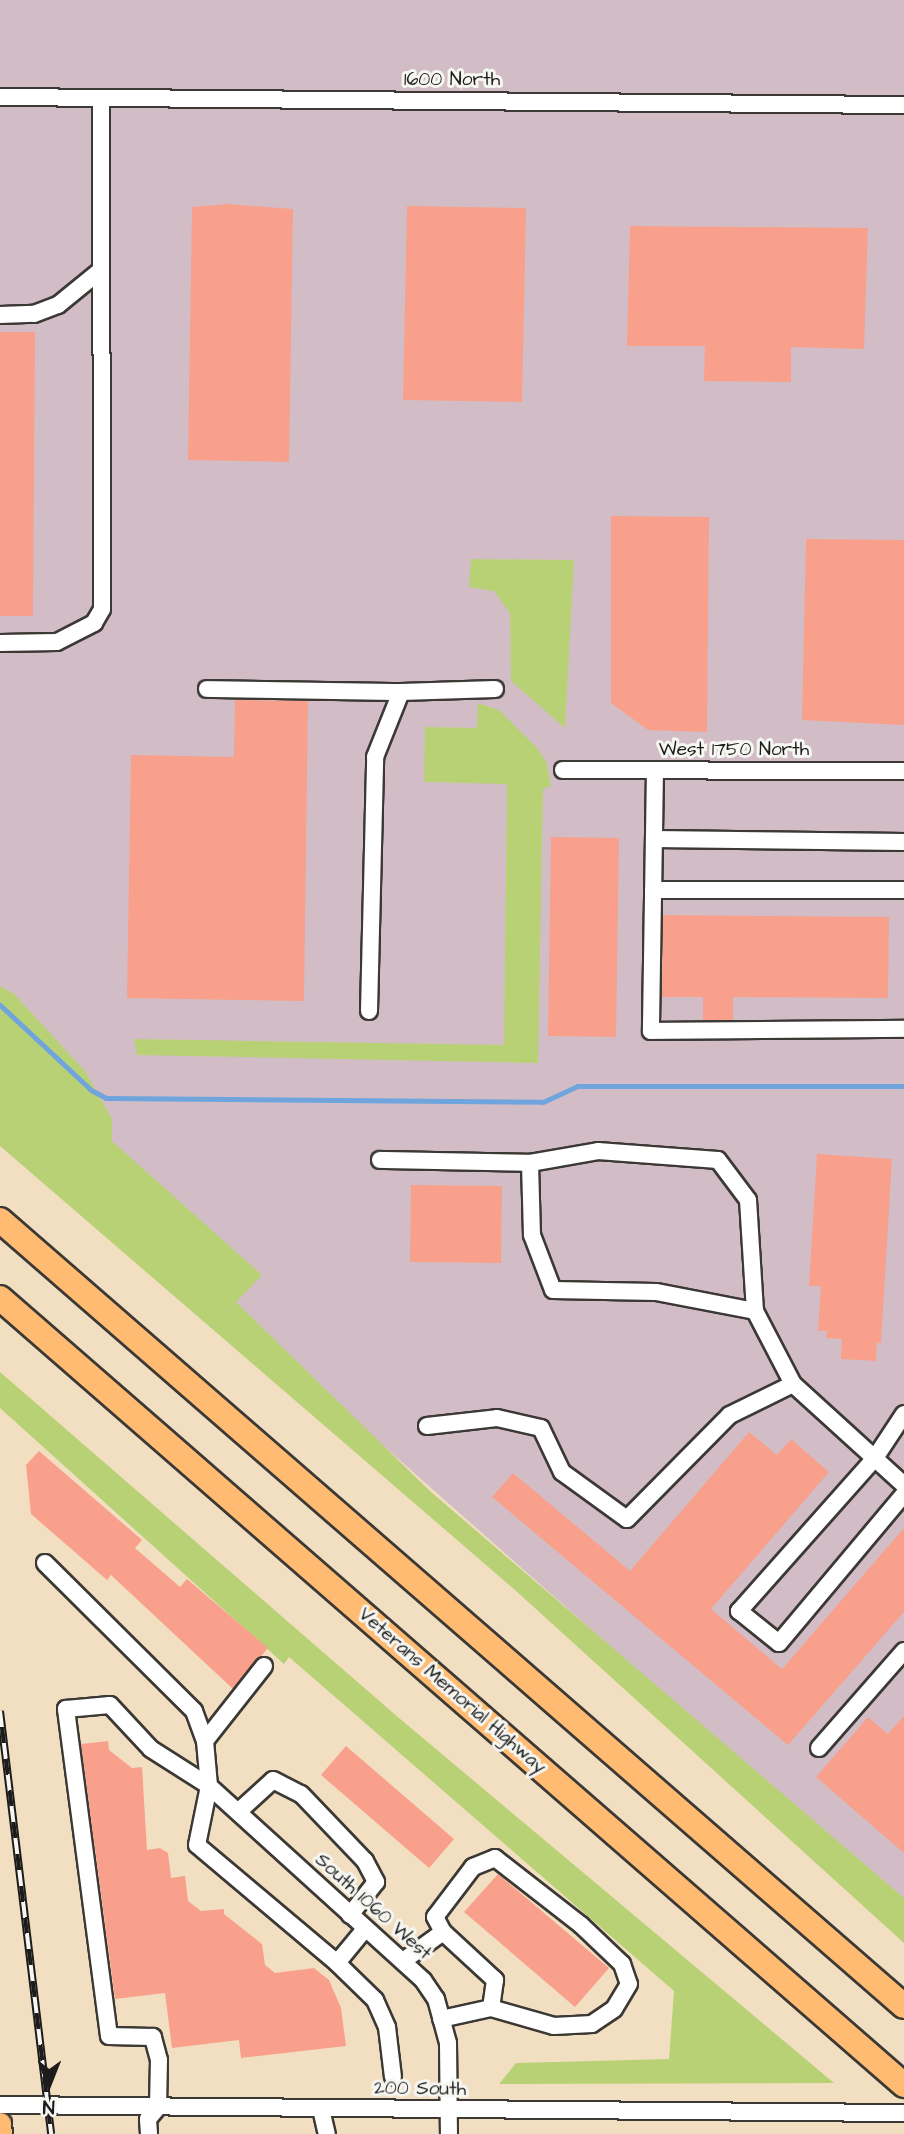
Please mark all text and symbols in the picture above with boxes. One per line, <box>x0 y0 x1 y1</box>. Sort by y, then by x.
street label: 1600 North <box>404 69 500 91</box>
street label: West 1750 North <box>659 739 809 761</box>
street label: Veterans Memorial Highway <box>354 1603 550 1779</box>
street label: South 1060 West <box>310 1849 436 1965</box>
north arrow <box>14 2050 84 2120</box>
street label: 200 South <box>374 2077 466 2101</box>
text: N <box>42 2093 55 2120</box>

